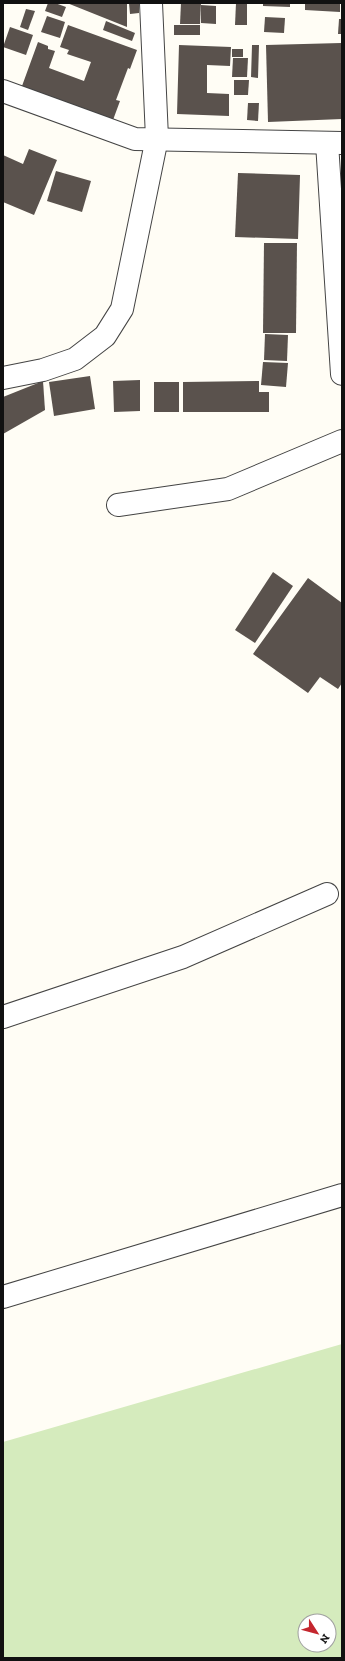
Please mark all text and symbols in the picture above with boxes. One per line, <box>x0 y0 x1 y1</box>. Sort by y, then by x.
north arrow <box>297 1613 337 1653</box>
text: N <box>317 1631 332 1646</box>

